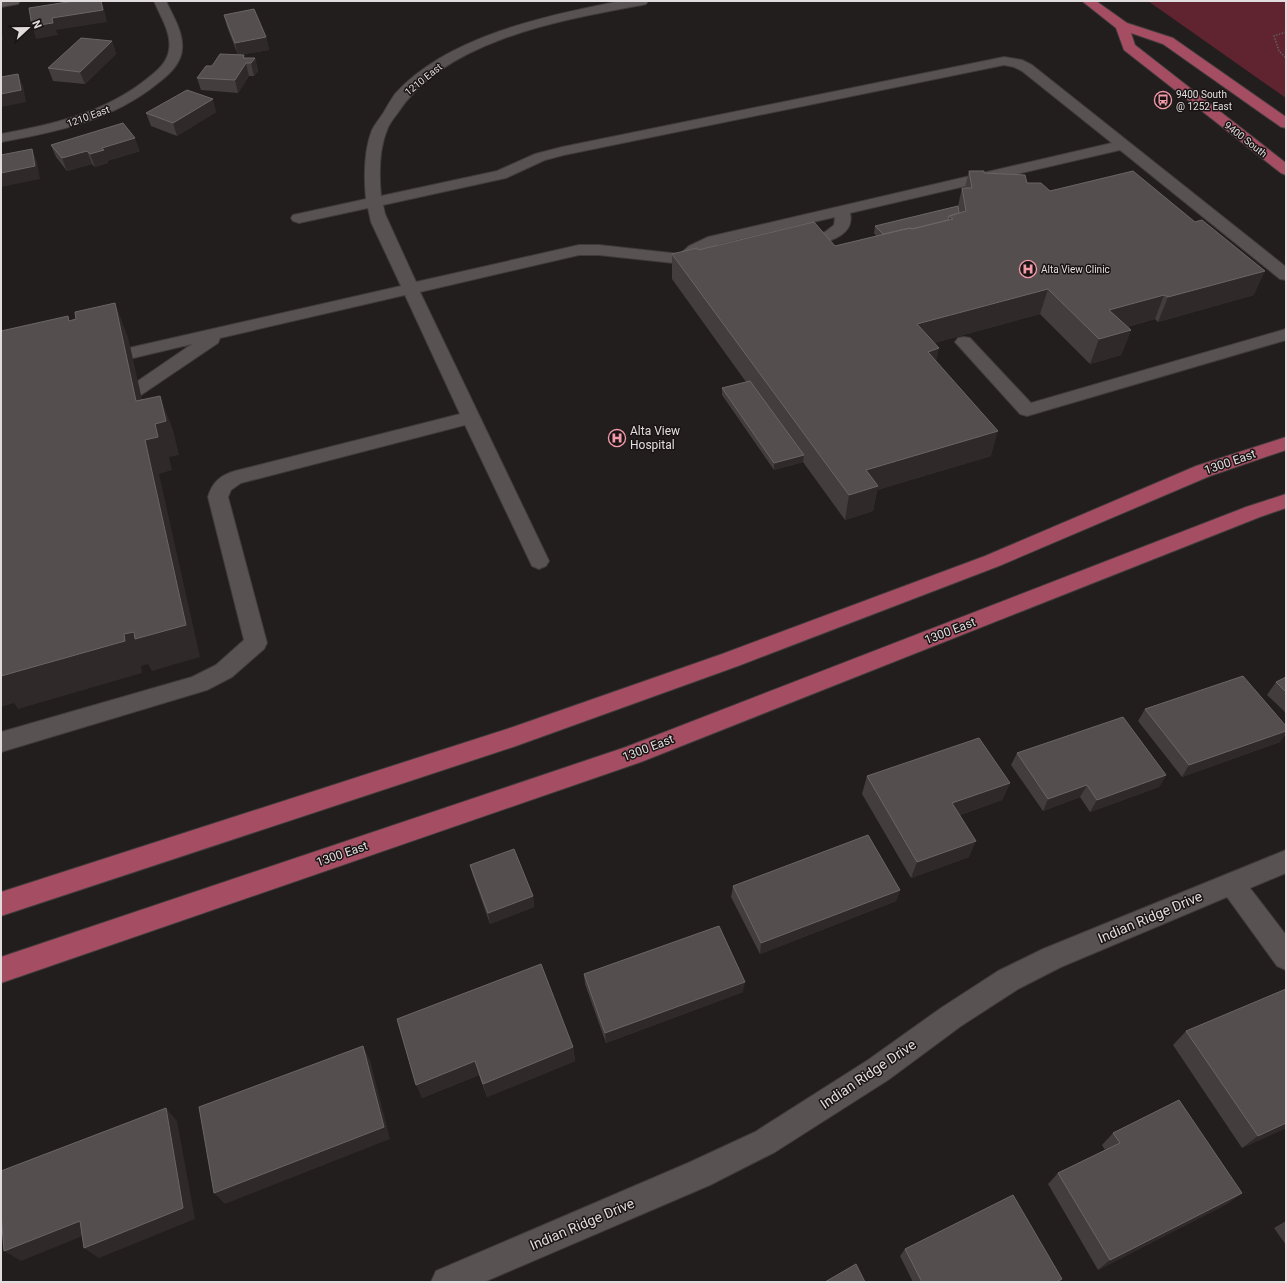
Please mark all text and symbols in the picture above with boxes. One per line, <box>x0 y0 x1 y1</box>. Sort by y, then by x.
north arrow <box>8 8 48 48</box>
text: N <box>29 18 44 31</box>
street label: 1210 East <box>403 61 444 98</box>
place label: 9400 South @ 1252 East <box>1176 89 1232 112</box>
bus stop icon: 9400 South @ 1252 East <box>1153 90 1173 110</box>
street label: 1210 East <box>65 104 111 129</box>
street label: 9400 South <box>1222 119 1269 159</box>
hospital icon: Alta View Clinic <box>1018 259 1038 279</box>
place label: Alta View Clinic <box>1041 264 1110 275</box>
place label: Alta View Hospital <box>630 424 680 452</box>
hospital icon: Alta View Hospital <box>607 428 627 448</box>
street label: 1300 East <box>1202 447 1258 477</box>
street label: 1300 East <box>923 615 978 647</box>
street label: 1300 East <box>621 732 676 764</box>
street label: 1300 East <box>314 839 370 869</box>
street label: Indian Ridge Drive <box>1095 888 1205 946</box>
street label: Indian Ridge Drive <box>817 1036 919 1112</box>
street label: Indian Ridge Drive <box>527 1195 637 1253</box>

